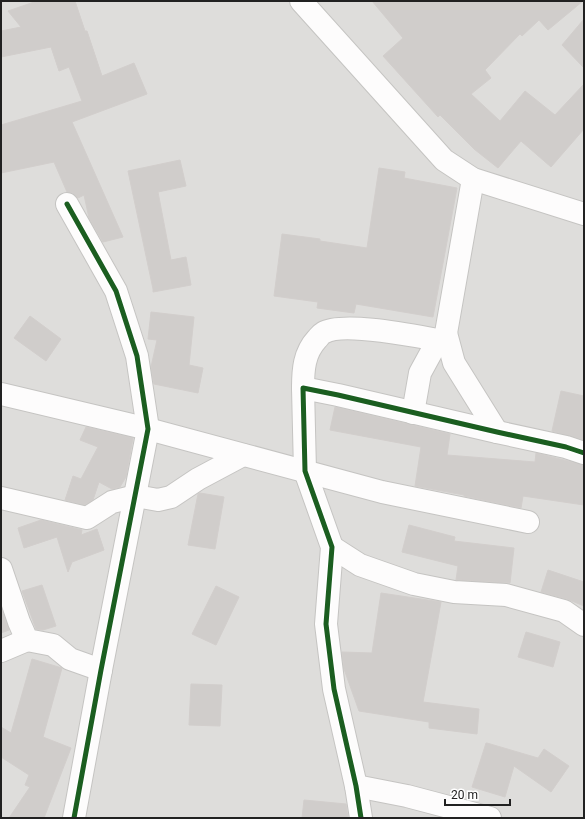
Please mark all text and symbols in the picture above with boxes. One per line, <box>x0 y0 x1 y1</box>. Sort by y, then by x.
scale bar <box>445 781 510 807</box>
text: 20 m <box>451 788 478 802</box>

